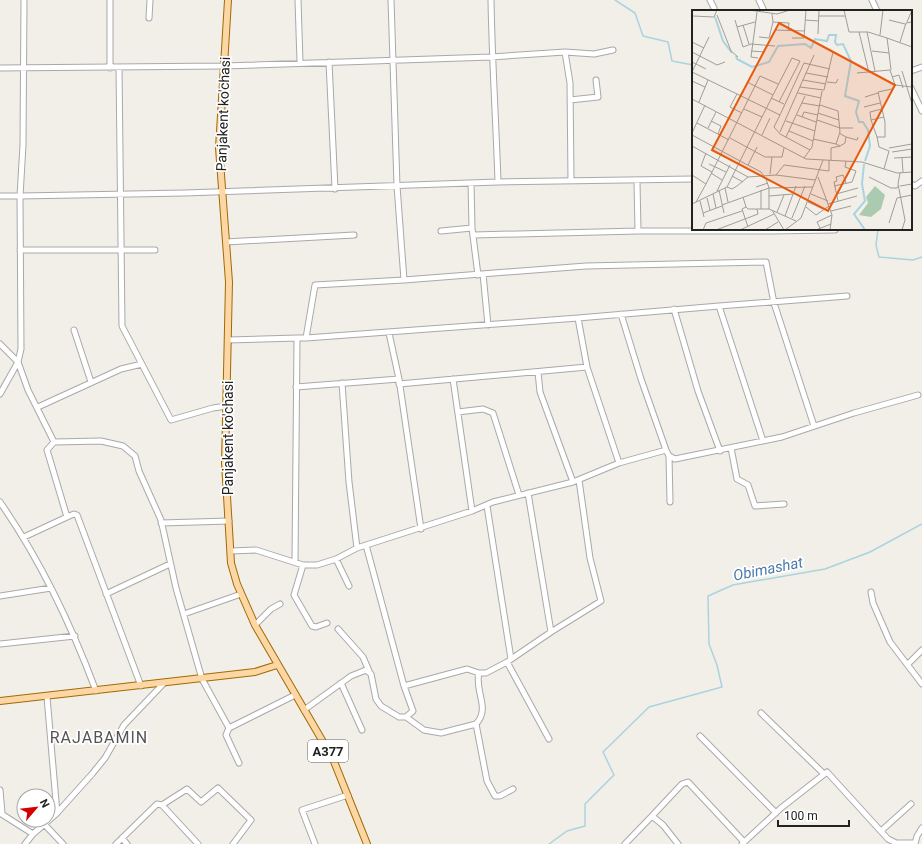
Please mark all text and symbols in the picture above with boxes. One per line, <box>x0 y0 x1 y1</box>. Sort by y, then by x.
inset map <box>692 10 912 230</box>
street label: Panjakent ko'chasi <box>213 56 233 172</box>
street label: Panjakent ko'chasi <box>220 381 236 495</box>
water label: Obimashat <box>732 553 805 585</box>
district label: RAJABAMIN <box>50 728 148 747</box>
road number: A377 <box>308 740 348 762</box>
north arrow <box>16 788 56 828</box>
text: N <box>37 797 52 810</box>
scale bar <box>778 802 849 828</box>
text: 100 m <box>784 809 818 823</box>

